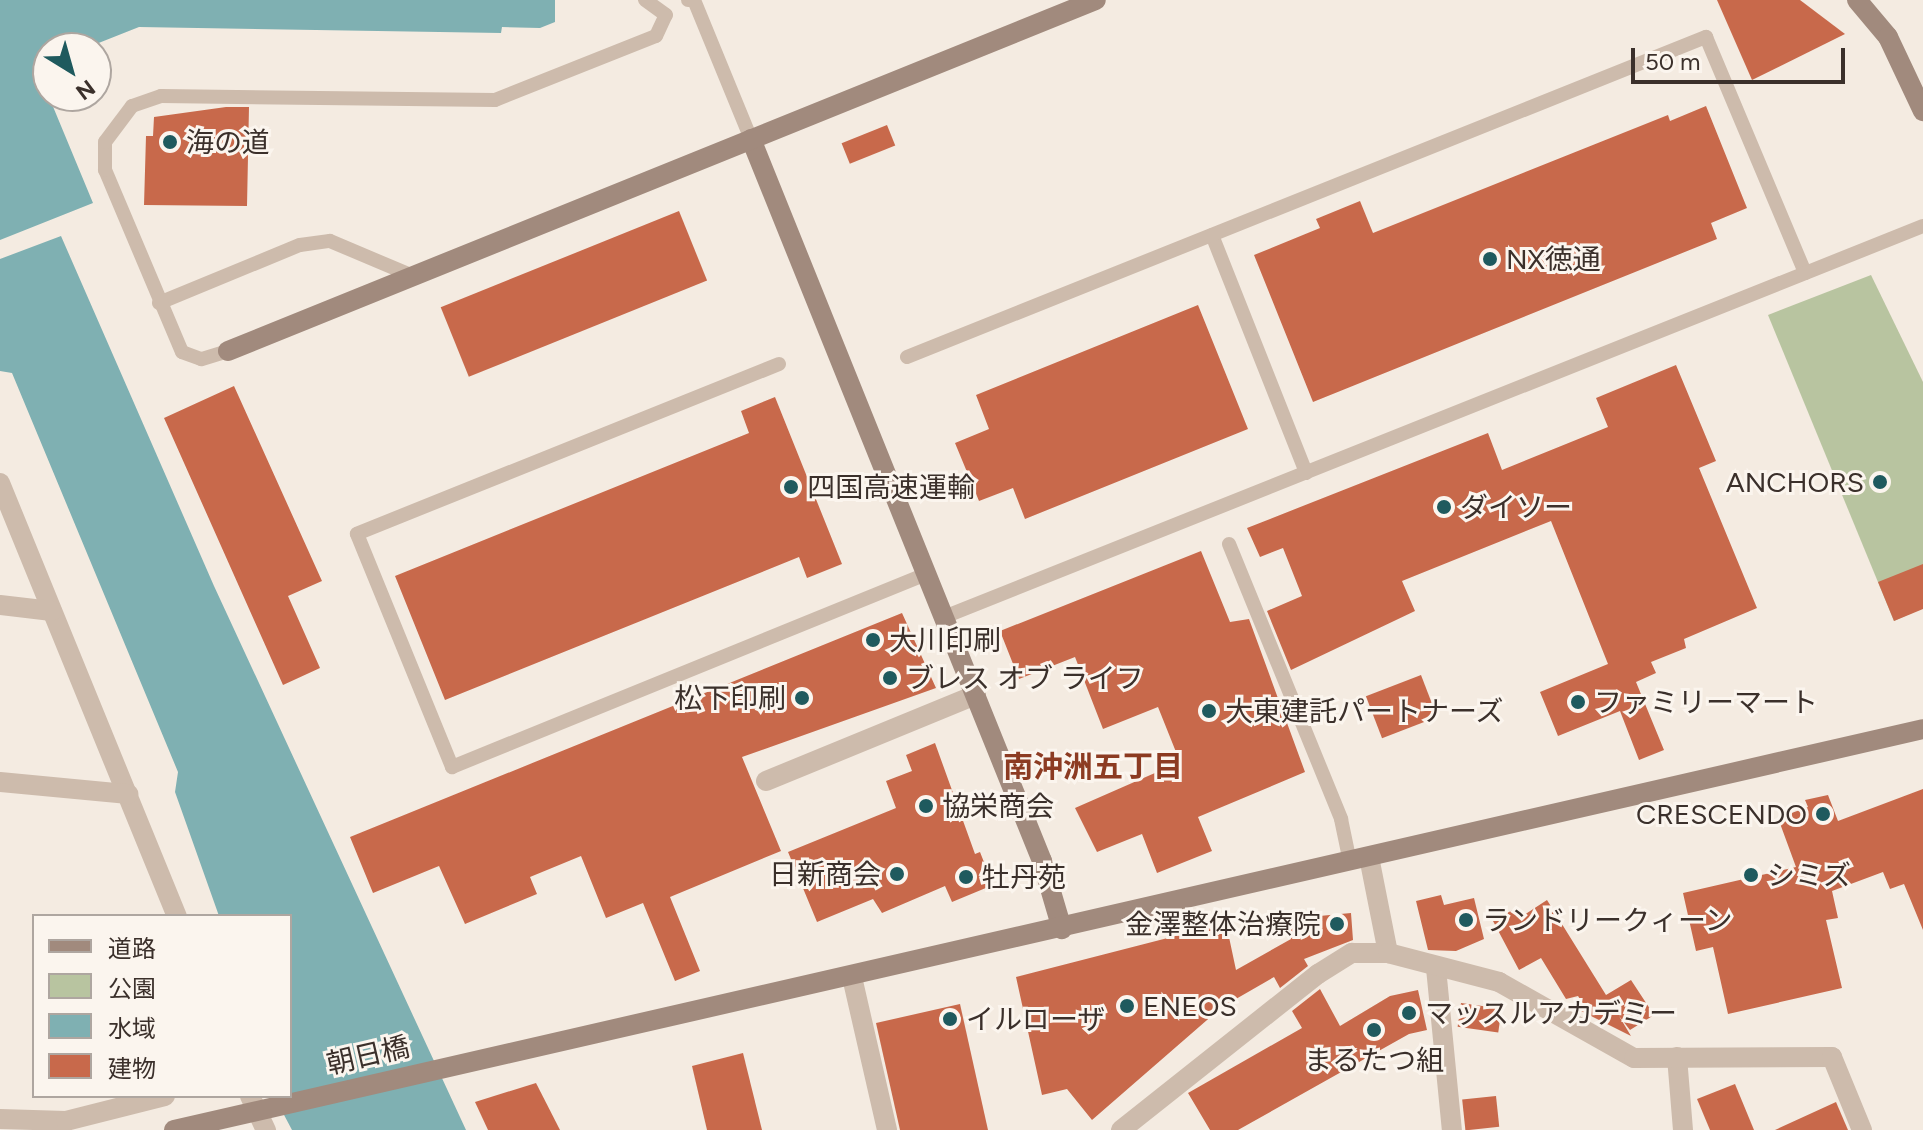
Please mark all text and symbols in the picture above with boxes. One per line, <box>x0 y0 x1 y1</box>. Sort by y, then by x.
north arrow <box>32 32 112 112</box>
scale bar <box>1635 32 1849 82</box>
text: 50 m <box>1645 47 1701 76</box>
text: N <box>71 74 100 106</box>
place label: 海の道 <box>186 125 270 159</box>
marker: 海の道 <box>161 133 179 151</box>
place label: NX徳通 <box>1506 242 1601 276</box>
marker: NX徳通 <box>1481 250 1499 268</box>
place label: ANCHORS <box>1726 465 1864 499</box>
place label: 四国高速運輸 <box>807 470 975 504</box>
marker: ANCHORS <box>1871 473 1889 491</box>
marker: 四国高速運輸 <box>782 478 800 496</box>
place label: ダイソー <box>1460 490 1572 524</box>
marker: ダイソー <box>1435 498 1453 516</box>
place label: 大川印刷 <box>889 623 1001 657</box>
marker: 大川印刷 <box>864 631 882 649</box>
place label: ブレス オブ ライフ <box>906 661 1144 695</box>
marker: ブレス オブ ライフ <box>881 669 899 687</box>
place label: 松下印刷 <box>674 681 786 715</box>
place label: ファミリーマート <box>1594 685 1818 719</box>
marker: 松下印刷 <box>793 689 811 707</box>
marker: ファミリーマート <box>1569 693 1587 711</box>
place label: 大東建託パートナーズ <box>1225 694 1505 728</box>
marker: 大東建託パートナーズ <box>1200 702 1218 720</box>
district label: 南沖洲五丁目 <box>1003 749 1183 785</box>
place label: 協栄商会 <box>942 789 1054 823</box>
marker: 協栄商会 <box>917 797 935 815</box>
place label: CRESCENDO <box>1636 797 1807 831</box>
marker: CRESCENDO <box>1814 805 1832 823</box>
place label: 日新商会 <box>769 857 881 891</box>
place label: シミズ <box>1767 858 1851 892</box>
place label: 牡丹苑 <box>982 860 1066 894</box>
marker: 日新商会 <box>888 865 906 883</box>
marker: シミズ <box>1742 866 1760 884</box>
marker: 牡丹苑 <box>957 868 975 886</box>
place label: ランドリークィーン <box>1482 903 1734 937</box>
place label: 金澤整体治療院 <box>1125 907 1321 941</box>
marker: ランドリークィーン <box>1457 911 1475 929</box>
legend <box>32 914 292 1098</box>
marker: 金澤整体治療院 <box>1328 915 1346 933</box>
text: 道路 <box>108 934 156 963</box>
text: 公園 <box>108 974 156 1003</box>
place label: ENEOS <box>1143 989 1237 1023</box>
place label: マッスルアカデミー <box>1425 996 1677 1030</box>
marker: ENEOS <box>1118 997 1136 1015</box>
place label: イルローザ <box>966 1002 1106 1036</box>
marker: マッスルアカデミー <box>1400 1004 1418 1022</box>
marker: イルローザ <box>941 1010 959 1028</box>
text: 水域 <box>108 1014 156 1043</box>
marker: まるたつ組 <box>1365 1021 1383 1039</box>
street label: 朝日橋 <box>323 1029 413 1081</box>
place label: まるたつ組 <box>1304 1043 1444 1077</box>
text: 建物 <box>108 1054 156 1083</box>

